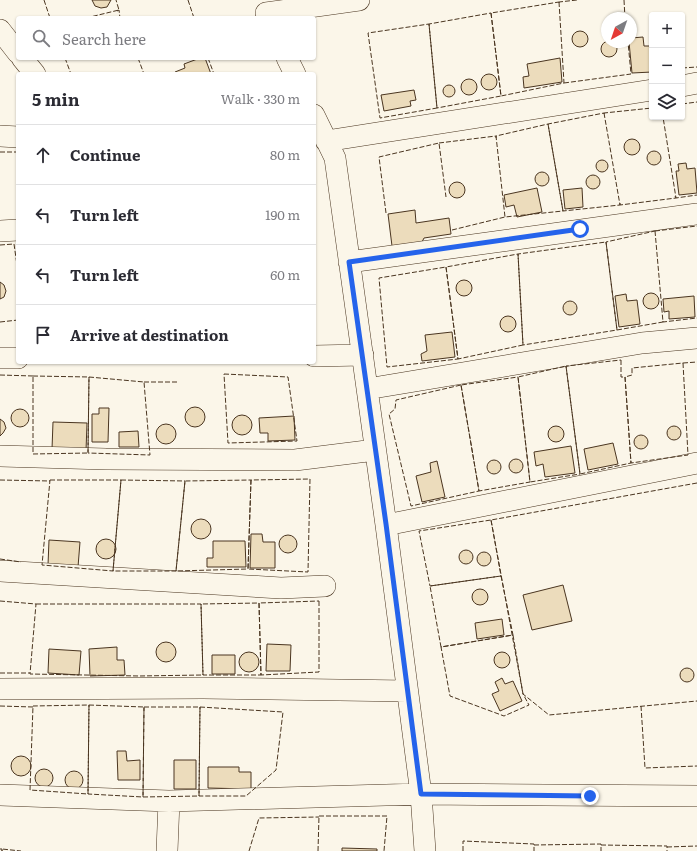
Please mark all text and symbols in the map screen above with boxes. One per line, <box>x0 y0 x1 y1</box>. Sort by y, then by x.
north arrow <box>601 12 637 48</box>
map controls <box>649 12 685 120</box>
button: + <box>649 12 685 48</box>
search box <box>16 16 316 60</box>
icon: search <box>30 27 52 49</box>
text: Search here <box>62 27 146 50</box>
button: − <box>649 48 685 84</box>
button: layers <box>649 84 685 120</box>
text: 5 min <box>32 86 80 111</box>
text: Walk · 330 m <box>221 89 300 108</box>
text: Continue <box>70 143 140 166</box>
icon: ahead <box>32 144 54 166</box>
text: 80 m <box>270 145 300 164</box>
text: Turn left <box>70 203 139 226</box>
icon: left <box>32 204 54 226</box>
text: 190 m <box>265 205 300 224</box>
route start <box>571 220 589 238</box>
text: Turn left <box>70 263 139 286</box>
icon: left <box>32 264 54 286</box>
text: 60 m <box>270 265 300 284</box>
text: Arrive at destination <box>70 323 229 346</box>
icon: arrive <box>32 324 54 346</box>
route end <box>581 787 599 805</box>

